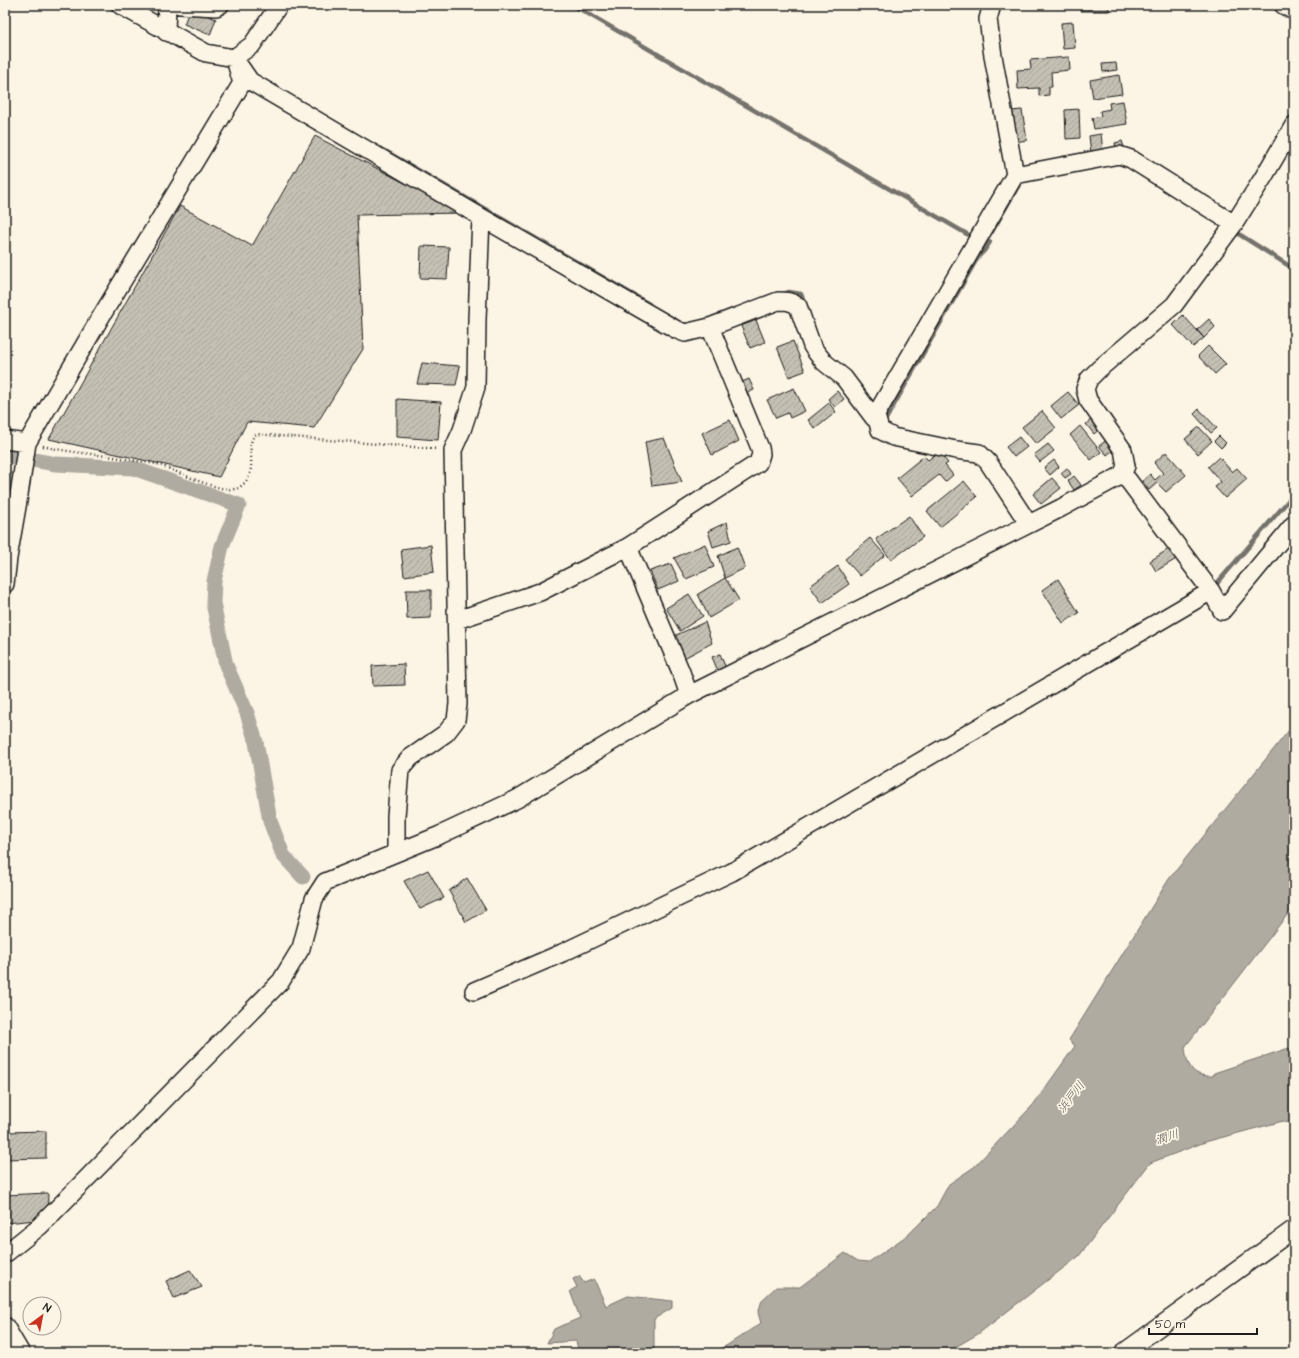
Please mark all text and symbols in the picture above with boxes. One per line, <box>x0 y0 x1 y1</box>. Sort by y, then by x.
water label: 浜戸川 <box>1054 1078 1089 1117</box>
water label: 潤川 <box>1153 1126 1181 1149</box>
north arrow <box>22 1296 62 1336</box>
text: N <box>40 1300 54 1316</box>
scale bar <box>1149 1310 1257 1336</box>
text: 50 m <box>1155 1316 1186 1333</box>

